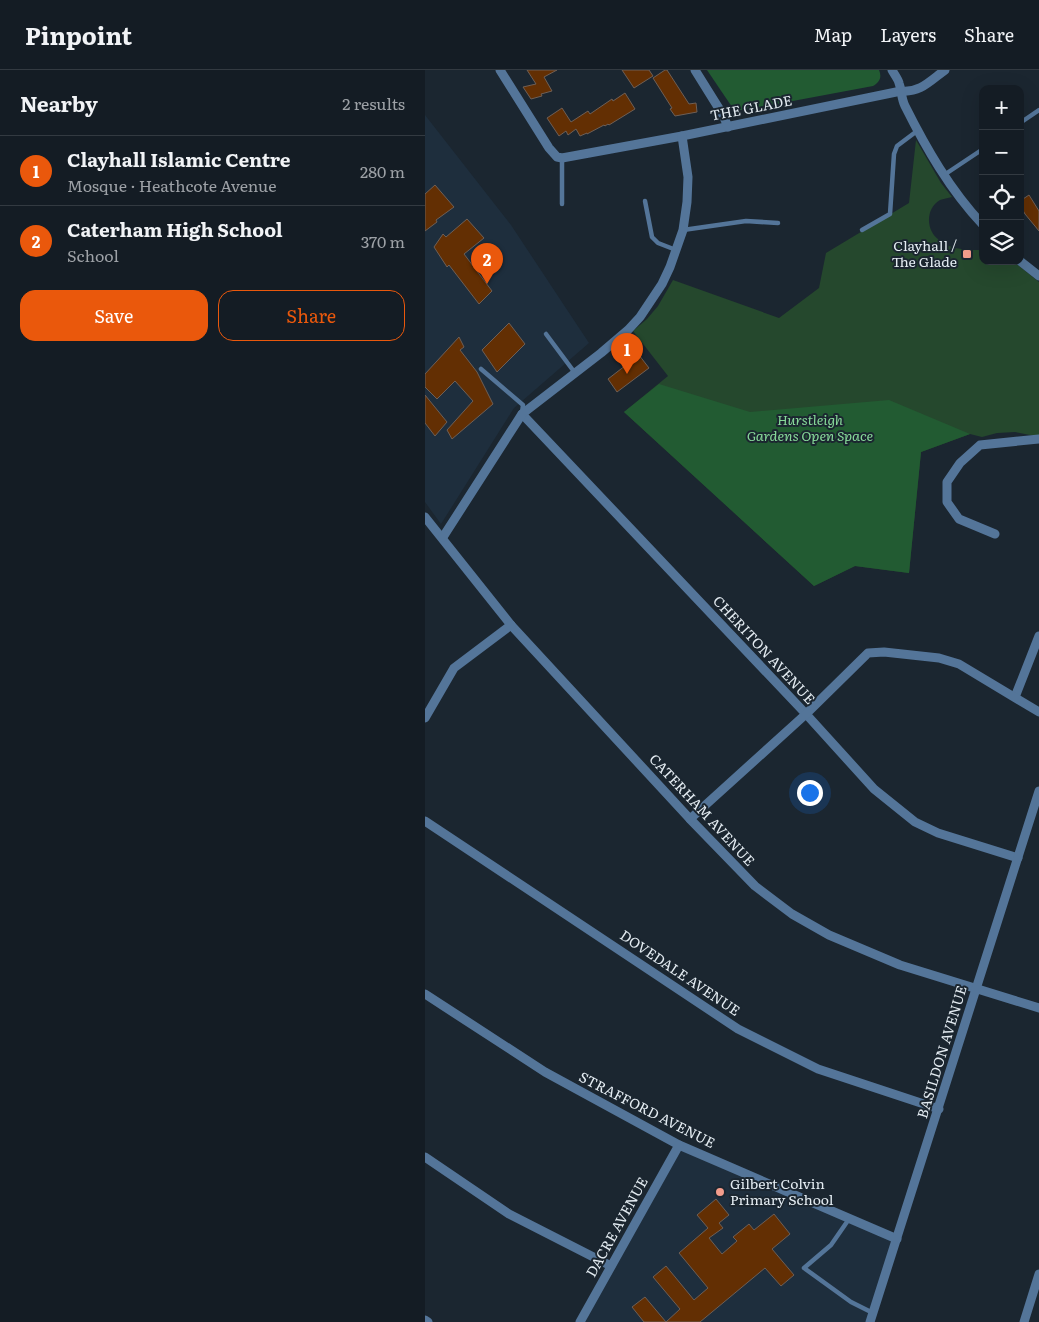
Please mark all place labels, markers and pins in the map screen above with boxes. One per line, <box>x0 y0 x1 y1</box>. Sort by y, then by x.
place label: Clayhall / The Glade <box>891 235 957 271</box>
pin: 2 <box>471 243 503 284</box>
marker: Clayhall / The Glade <box>961 248 973 260</box>
pin: 1 <box>611 333 643 374</box>
place label: Gilbert Colvin Primary School <box>730 1173 834 1209</box>
marker: Gilbert Colvin Primary School <box>714 1186 726 1198</box>

